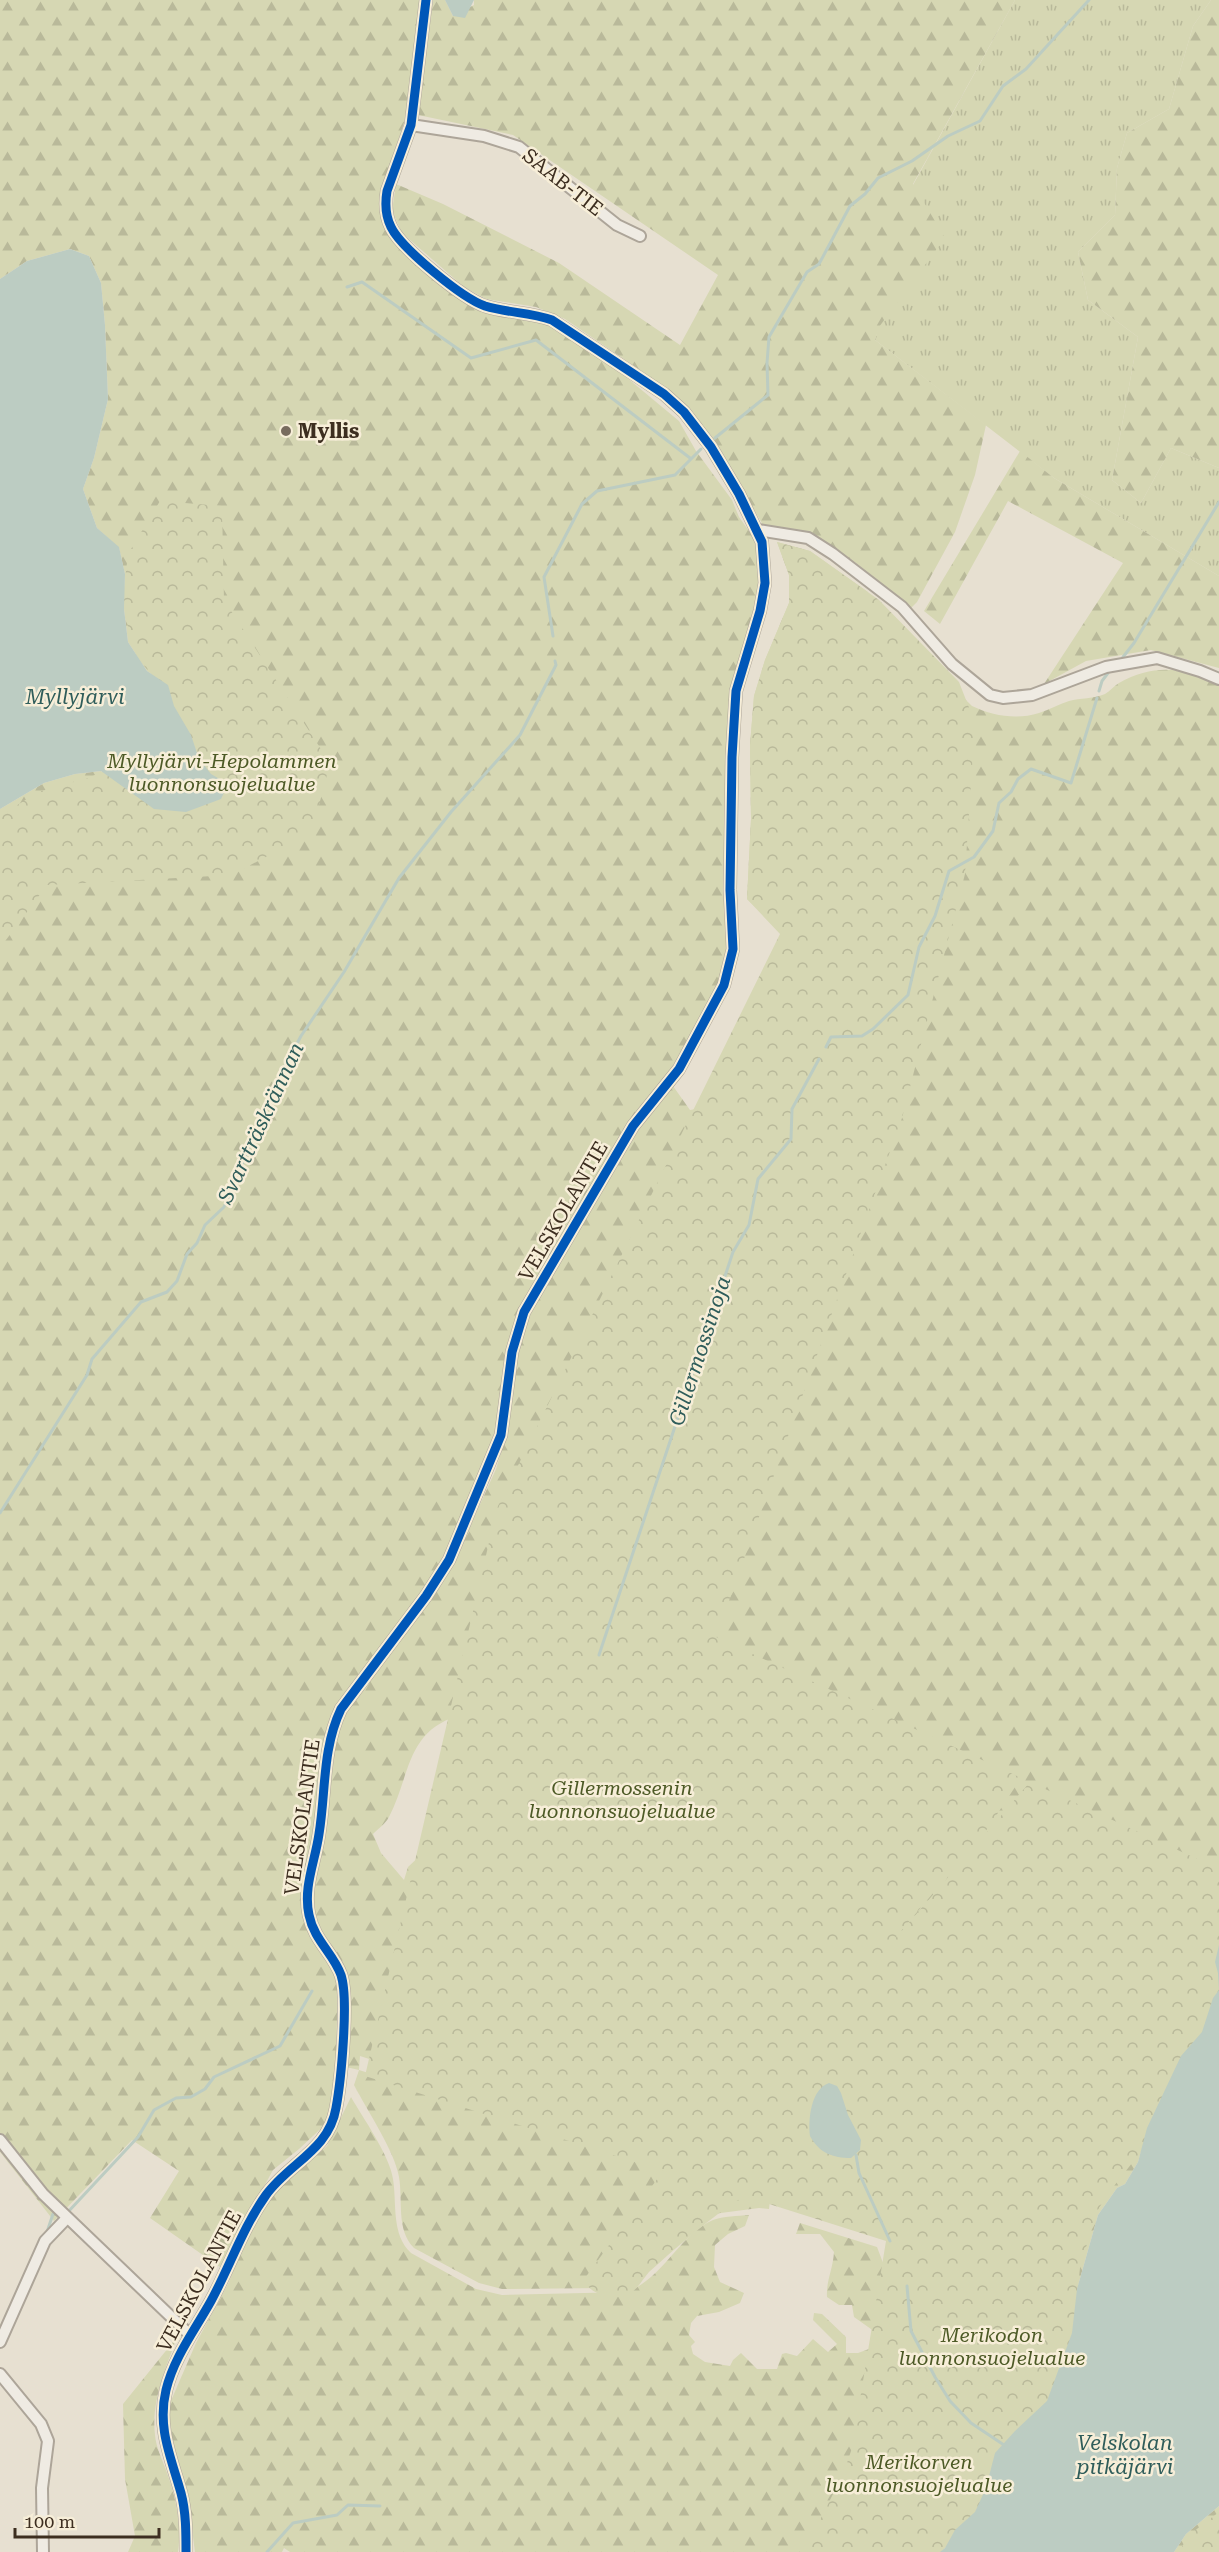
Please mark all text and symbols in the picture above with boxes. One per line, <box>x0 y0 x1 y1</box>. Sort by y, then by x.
street label: SAAB-TIE <box>518 143 608 221</box>
place label: Myllis <box>298 419 359 443</box>
marker: Myllis <box>279 424 293 438</box>
water label: Myllyjärvi <box>24 685 125 709</box>
park label: Myllyjärvi-Hepolammen luonnonsuojelualue <box>106 749 337 796</box>
water label: Svartträskrännan <box>213 1039 309 1208</box>
street label: VELSKOLANTIE <box>513 1137 613 1285</box>
water label: Gillermossinoja <box>665 1273 735 1429</box>
street label: VELSKOLANTIE <box>279 1737 325 1897</box>
park label: Gillermossenin luonnonsuojelualue <box>529 1776 715 1823</box>
street label: VELSKOLANTIE <box>151 2206 247 2356</box>
park label: Merikodon luonnonsuojelualue <box>899 2323 1085 2370</box>
water label: Velskolan pitkäjärvi <box>1075 2431 1173 2479</box>
park label: Merikorven luonnonsuojelualue <box>826 2450 1012 2497</box>
scale bar <box>15 2501 159 2539</box>
text: 100 m <box>24 2511 75 2532</box>

